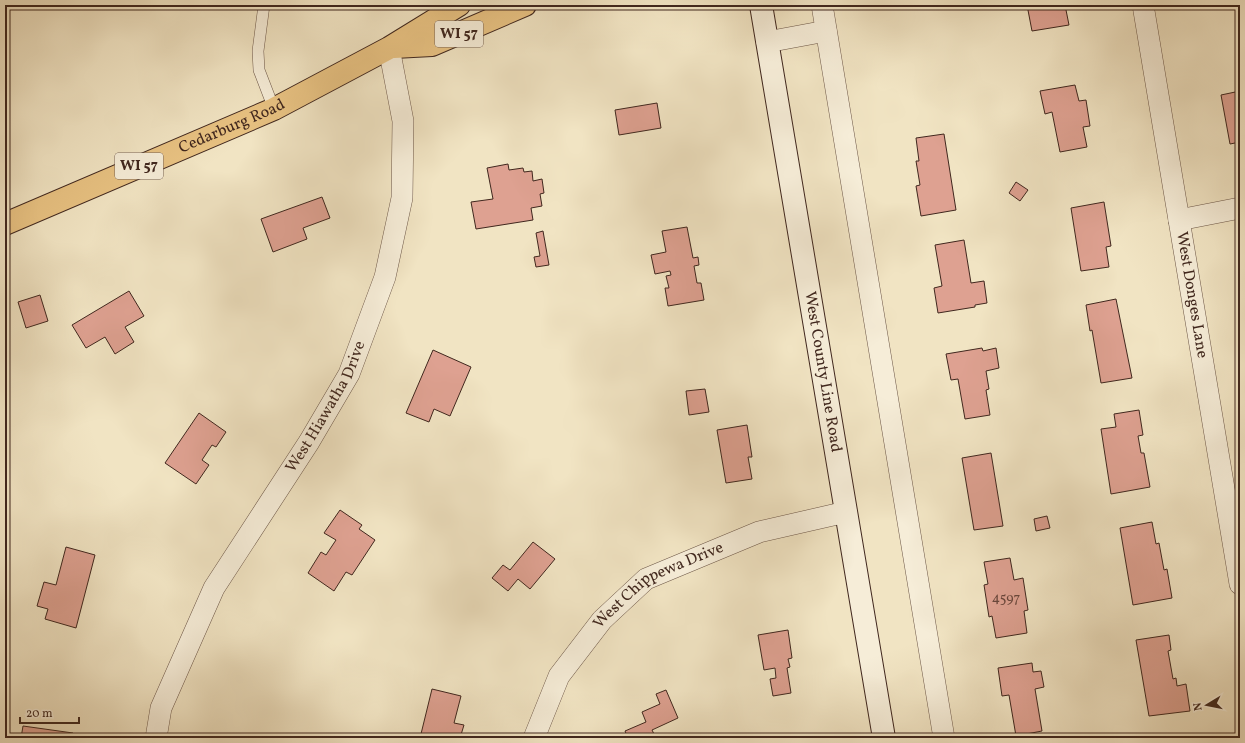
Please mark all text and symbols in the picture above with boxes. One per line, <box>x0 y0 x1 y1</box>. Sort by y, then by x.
road number: WI 57 <box>435 21 483 47</box>
street label: Cedarburg Road <box>175 94 289 159</box>
road number: WI 57 <box>115 153 163 179</box>
street label: West Donges Lane <box>1170 230 1213 360</box>
street label: West County Line Road <box>798 290 847 454</box>
street label: West Hiawatha Drive <box>281 338 371 477</box>
street label: West Chippewa Drive <box>588 537 727 633</box>
house number: 4597 <box>992 589 1020 608</box>
north arrow <box>1187 685 1227 725</box>
scale bar <box>20 699 79 725</box>
text: N <box>1191 701 1207 712</box>
text: 20 m <box>26 706 53 722</box>

